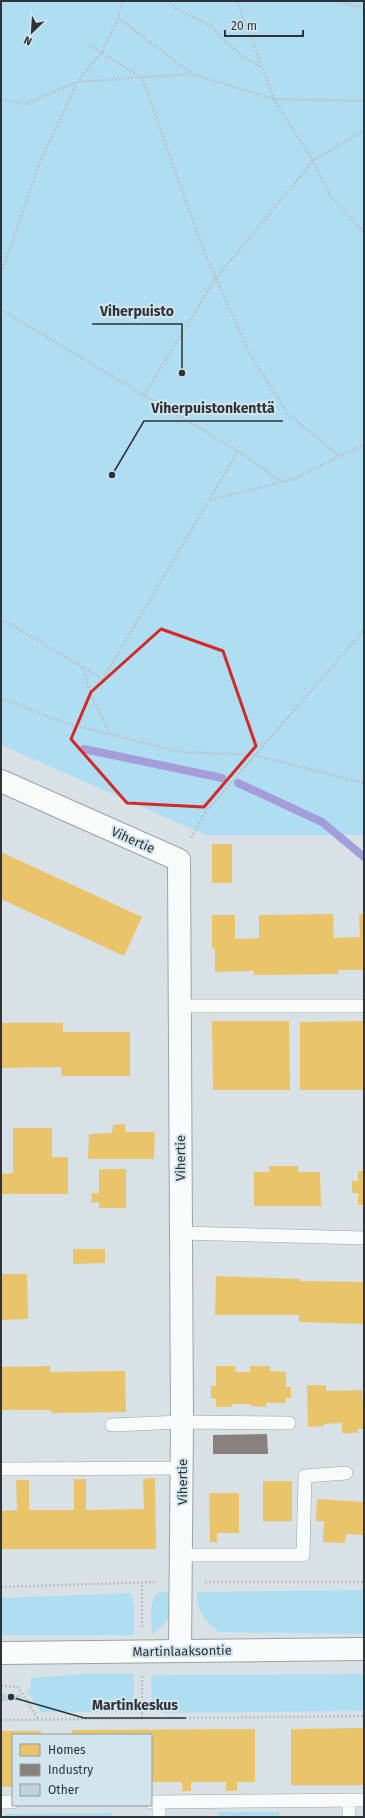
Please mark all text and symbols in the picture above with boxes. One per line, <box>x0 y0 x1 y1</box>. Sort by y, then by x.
north arrow <box>12 12 52 52</box>
scale bar <box>225 12 303 38</box>
text: 20 m <box>231 19 257 33</box>
text: N <box>22 33 34 48</box>
callout: Viherpuisto <box>92 298 182 324</box>
text: Viherpuisto <box>99 303 174 320</box>
callout: Viherpuistonkenttä <box>144 395 283 421</box>
text: Viherpuistonkenttä <box>150 400 275 417</box>
street label: Vihertie <box>109 824 157 856</box>
street label: Vihertie <box>173 1135 188 1181</box>
street label: Vihertie <box>175 1459 190 1505</box>
street label: Martinlaaksontie <box>132 1643 232 1659</box>
callout: Martinkeskus <box>84 1692 186 1718</box>
text: Martinkeskus <box>92 1697 178 1714</box>
legend <box>12 1734 152 1806</box>
text: Homes <box>48 1743 86 1757</box>
text: Industry <box>48 1763 93 1777</box>
text: Other <box>48 1783 79 1797</box>

